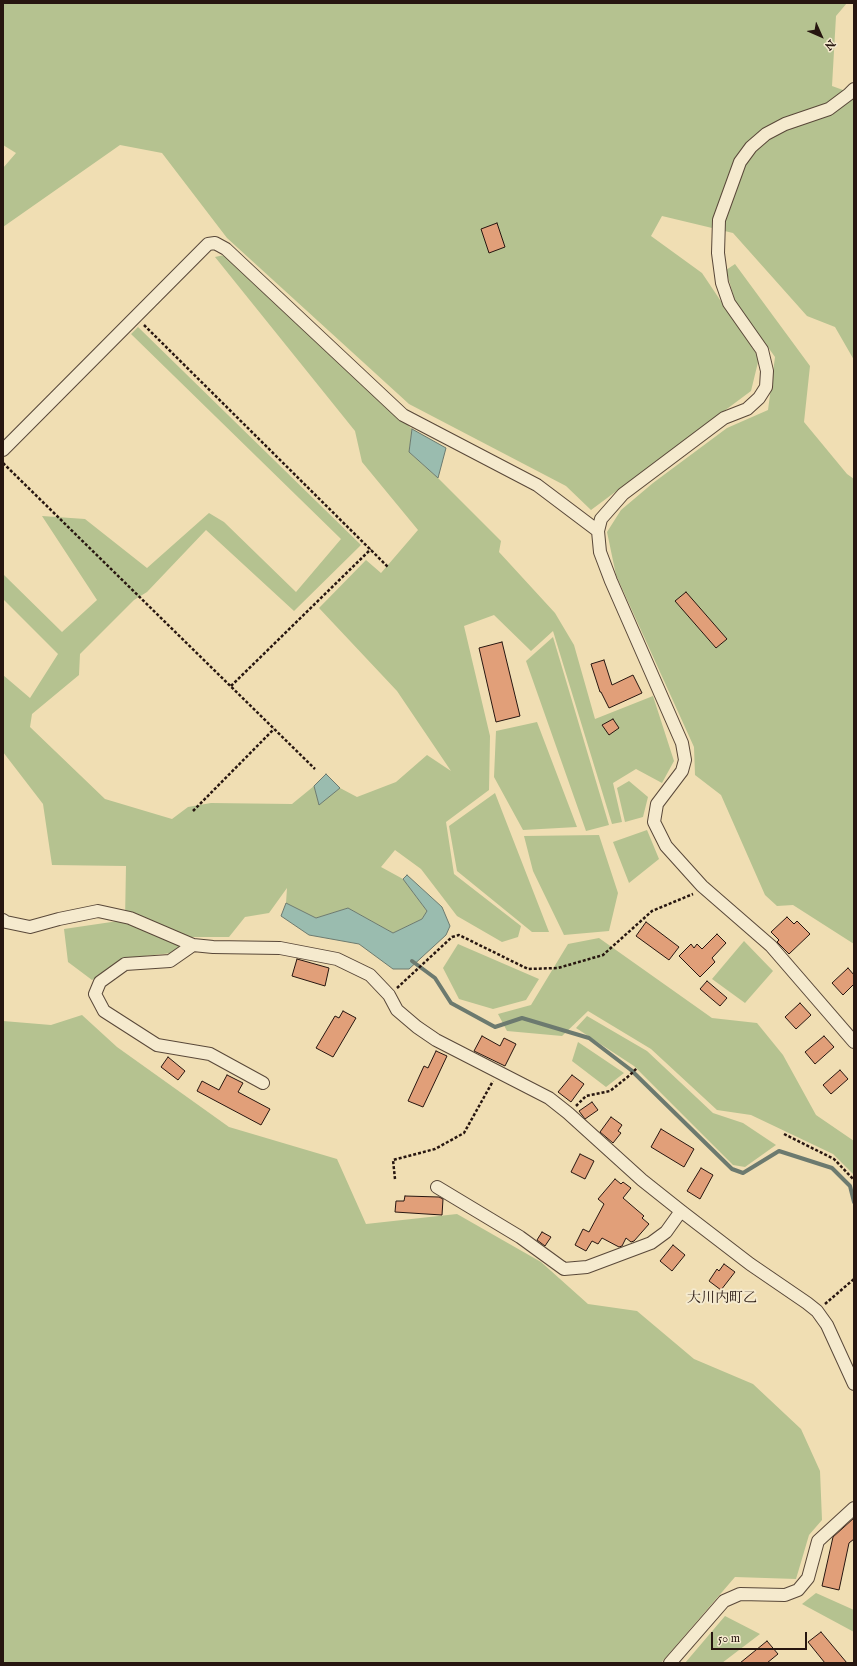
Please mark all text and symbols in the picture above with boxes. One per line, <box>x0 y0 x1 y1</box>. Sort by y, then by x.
north arrow <box>801 16 841 56</box>
text: N <box>821 36 838 53</box>
district label: 大川内町乙 <box>687 1291 757 1307</box>
scale bar <box>713 1624 809 1650</box>
text: 50 m <box>718 1631 740 1646</box>

